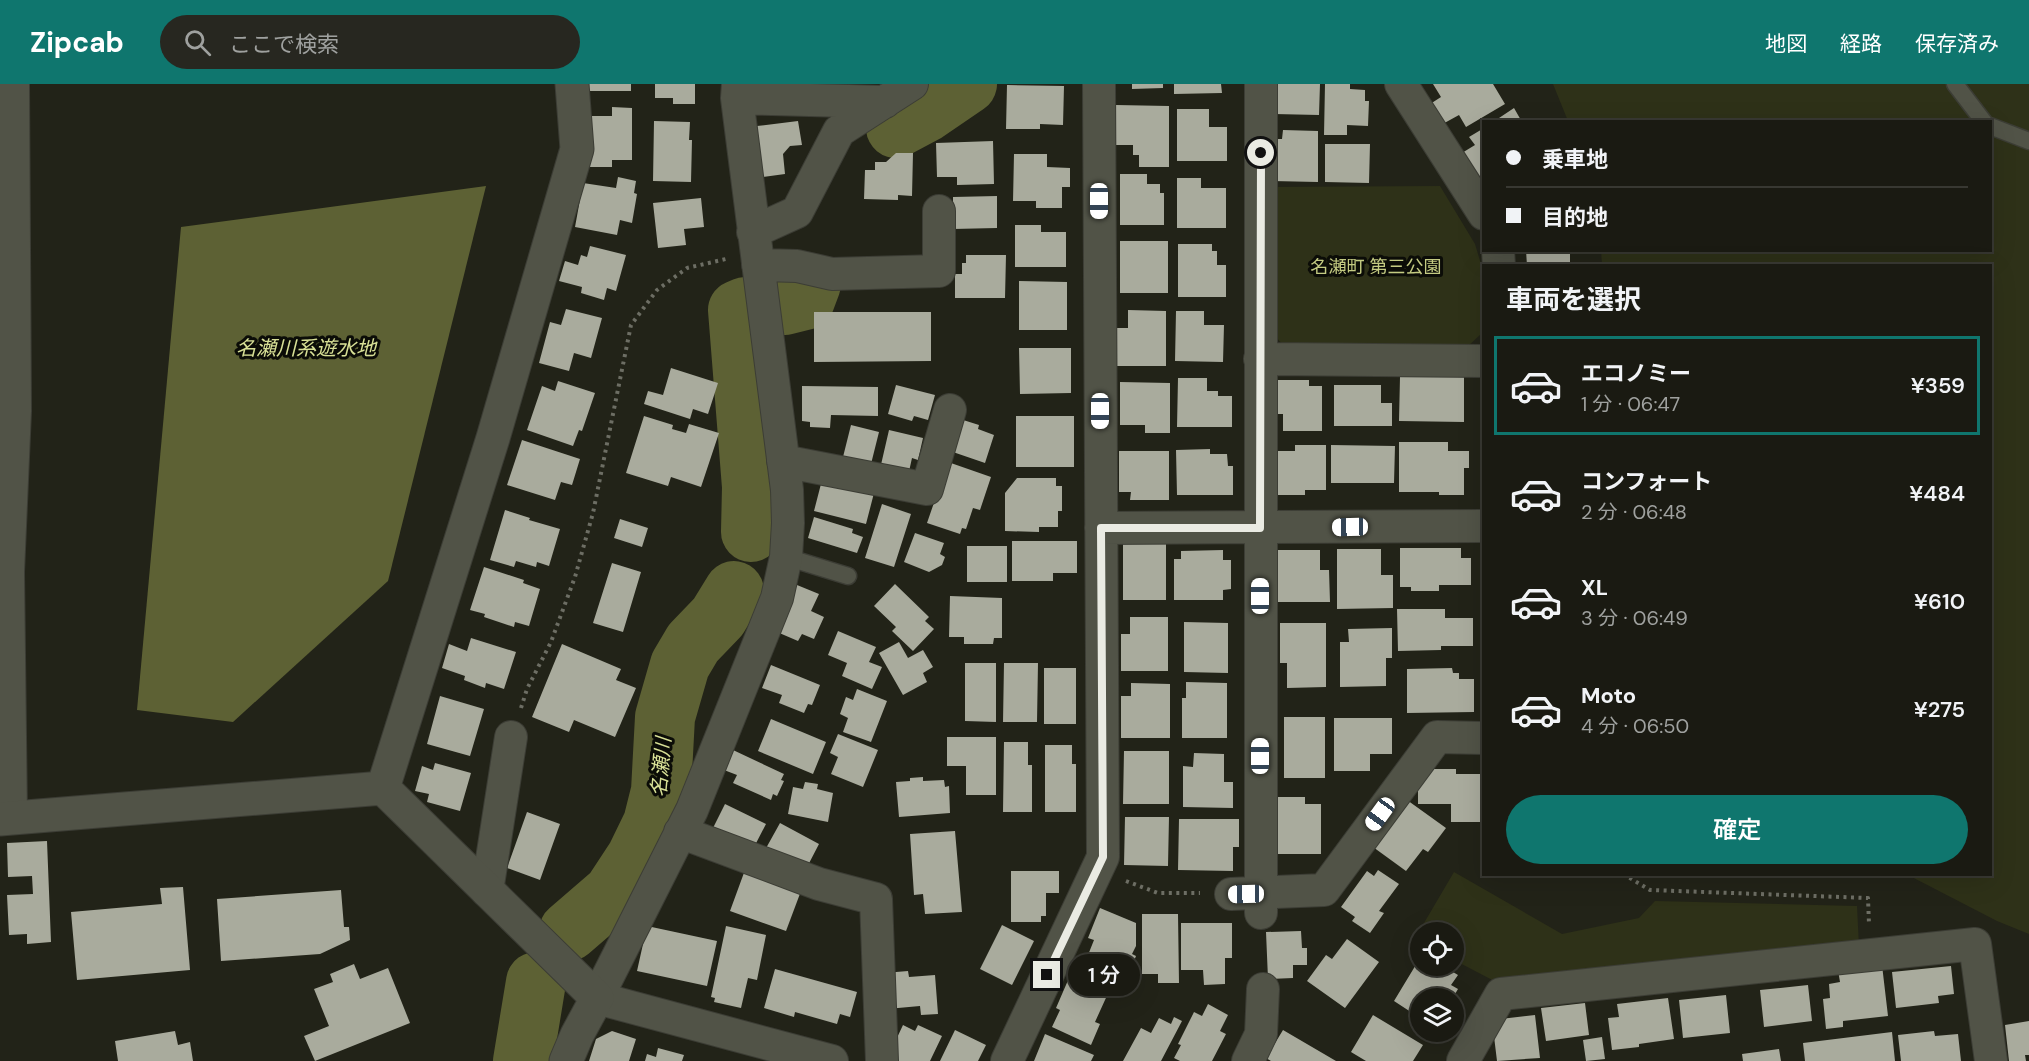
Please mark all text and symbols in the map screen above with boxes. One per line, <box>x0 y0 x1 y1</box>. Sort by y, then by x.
search box <box>160 15 580 69</box>
text: Zipcab <box>30 24 124 61</box>
icon: search <box>181 26 214 59</box>
text: ここで検索 <box>229 30 339 59</box>
text: 地図 <box>1765 30 1807 58</box>
text: 経路 <box>1840 30 1882 58</box>
text: 保存済み <box>1915 30 1999 58</box>
route start <box>1247 139 1274 166</box>
text: 乗車地 <box>1542 145 1608 174</box>
car <box>1090 183 1108 219</box>
text: 目的地 <box>1542 203 1608 232</box>
park label: 名瀬町 第三公園 <box>1311 255 1441 279</box>
text: 車両を選択 <box>1506 282 1641 317</box>
water label: 名瀬川系遊水地 <box>236 335 378 361</box>
icon: car <box>1509 359 1563 413</box>
text: エコノミー <box>1581 359 1691 388</box>
text: ¥359 <box>1911 371 1965 400</box>
text: 1 分 · 06:47 <box>1581 391 1680 417</box>
car <box>1091 393 1109 429</box>
icon: car <box>1509 467 1563 521</box>
text: コンフォート <box>1581 467 1712 496</box>
text: ¥484 <box>1909 479 1965 508</box>
text: 2 分 · 06:48 <box>1581 499 1687 525</box>
car <box>1332 518 1368 536</box>
text: XL <box>1581 573 1608 602</box>
icon: car <box>1509 575 1563 629</box>
car <box>1251 578 1269 614</box>
text: ¥610 <box>1914 587 1965 616</box>
text: 3 分 · 06:49 <box>1581 605 1688 631</box>
text: Moto <box>1581 681 1636 710</box>
icon: car <box>1509 683 1563 737</box>
text: ¥275 <box>1914 695 1965 724</box>
text: 4 分 · 06:50 <box>1581 713 1689 739</box>
water label: 名瀬川 <box>645 734 677 798</box>
car <box>1251 738 1269 774</box>
car <box>1362 794 1398 834</box>
button: 確定 <box>1506 795 1968 864</box>
car <box>1228 885 1264 903</box>
map controls <box>1410 922 1464 1042</box>
button: locate <box>1410 922 1464 976</box>
callout: 1 分 <box>1068 954 1140 996</box>
route end <box>1033 961 1060 988</box>
text: 1 分 <box>1088 962 1120 988</box>
button: layers <box>1410 988 1464 1042</box>

